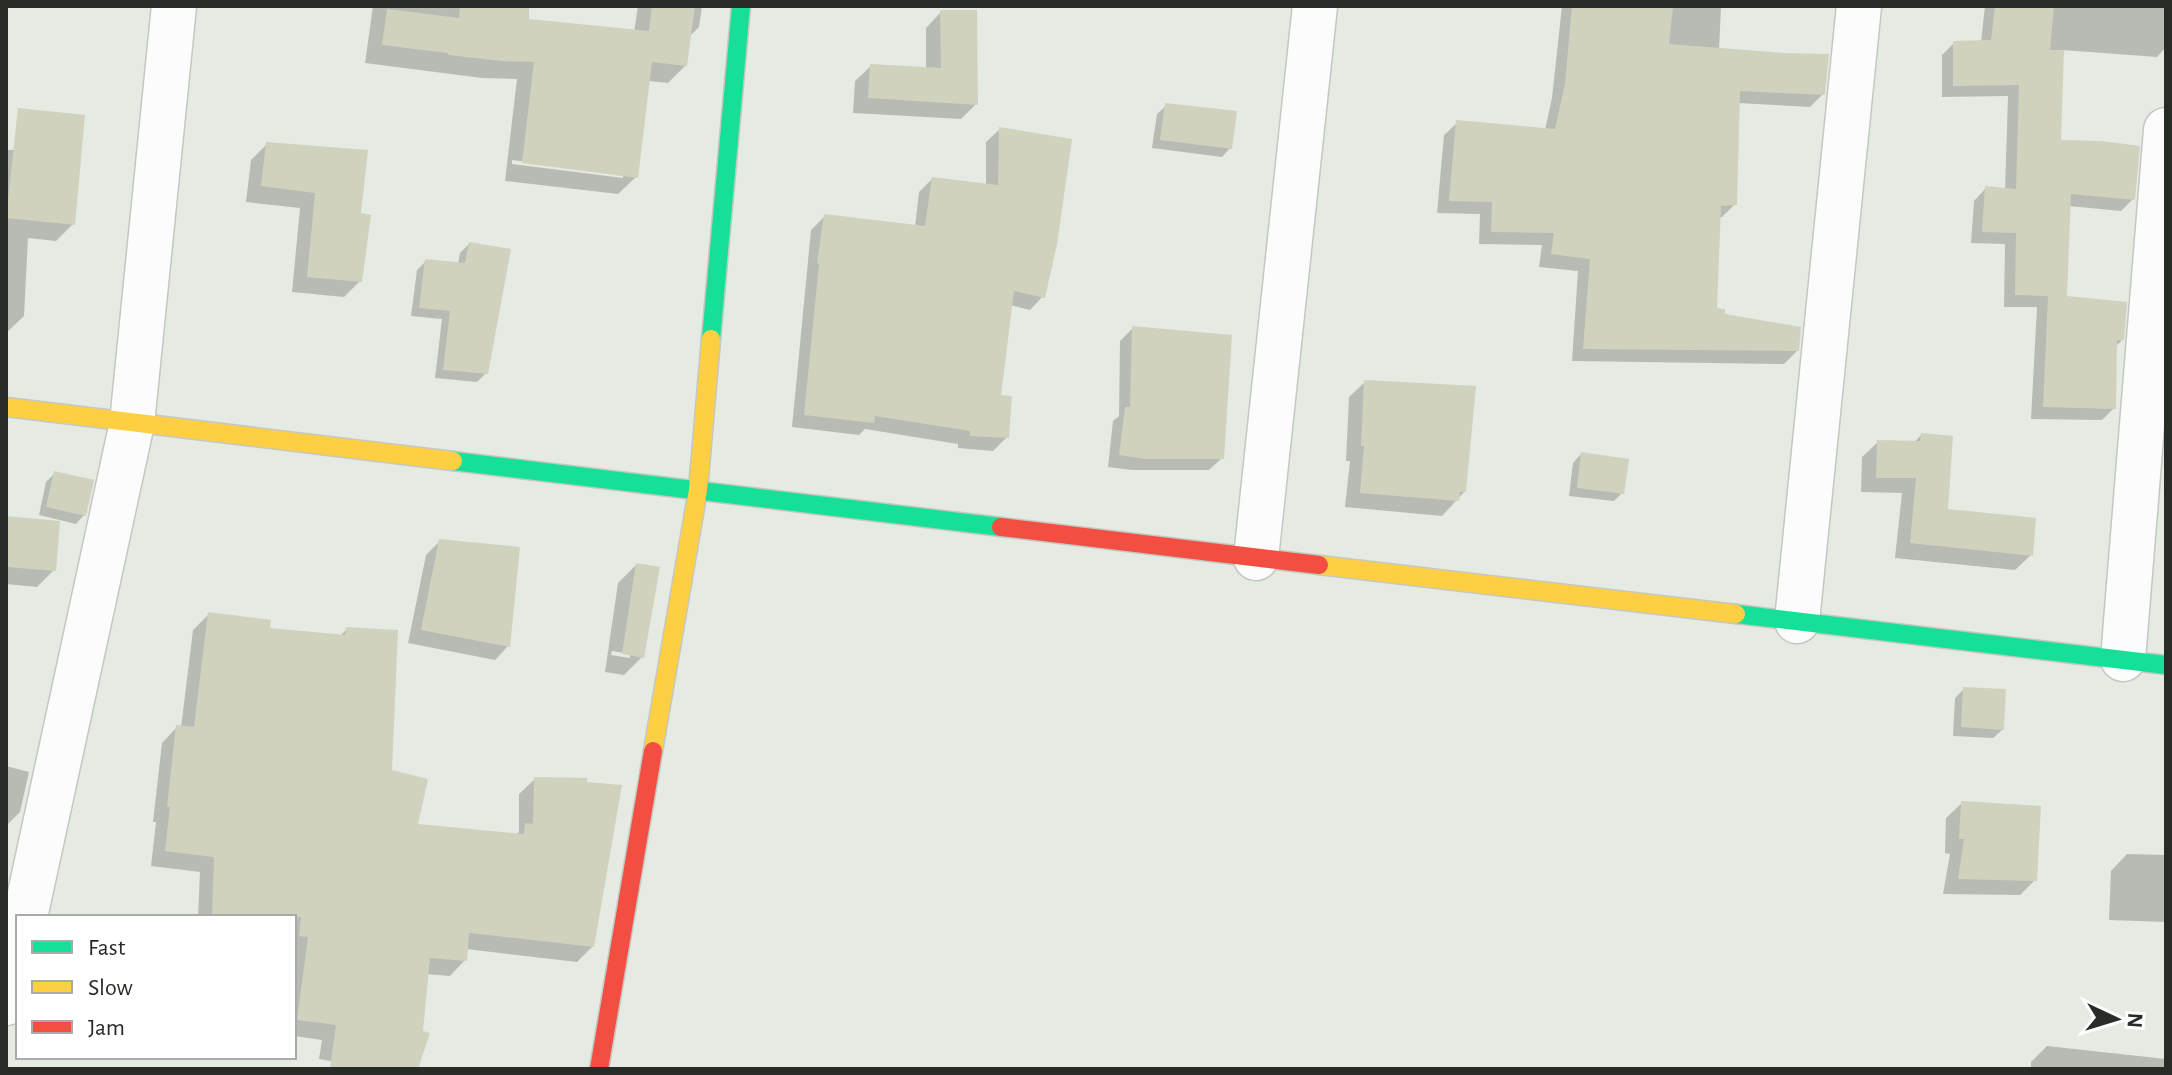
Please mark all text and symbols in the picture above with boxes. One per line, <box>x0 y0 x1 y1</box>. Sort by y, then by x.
legend <box>16 915 296 1059</box>
text: Fast <box>88 936 126 960</box>
text: Slow <box>88 976 133 1000</box>
north arrow <box>2076 979 2156 1059</box>
text: N <box>2123 1012 2146 1029</box>
text: Jam <box>88 1016 125 1040</box>

